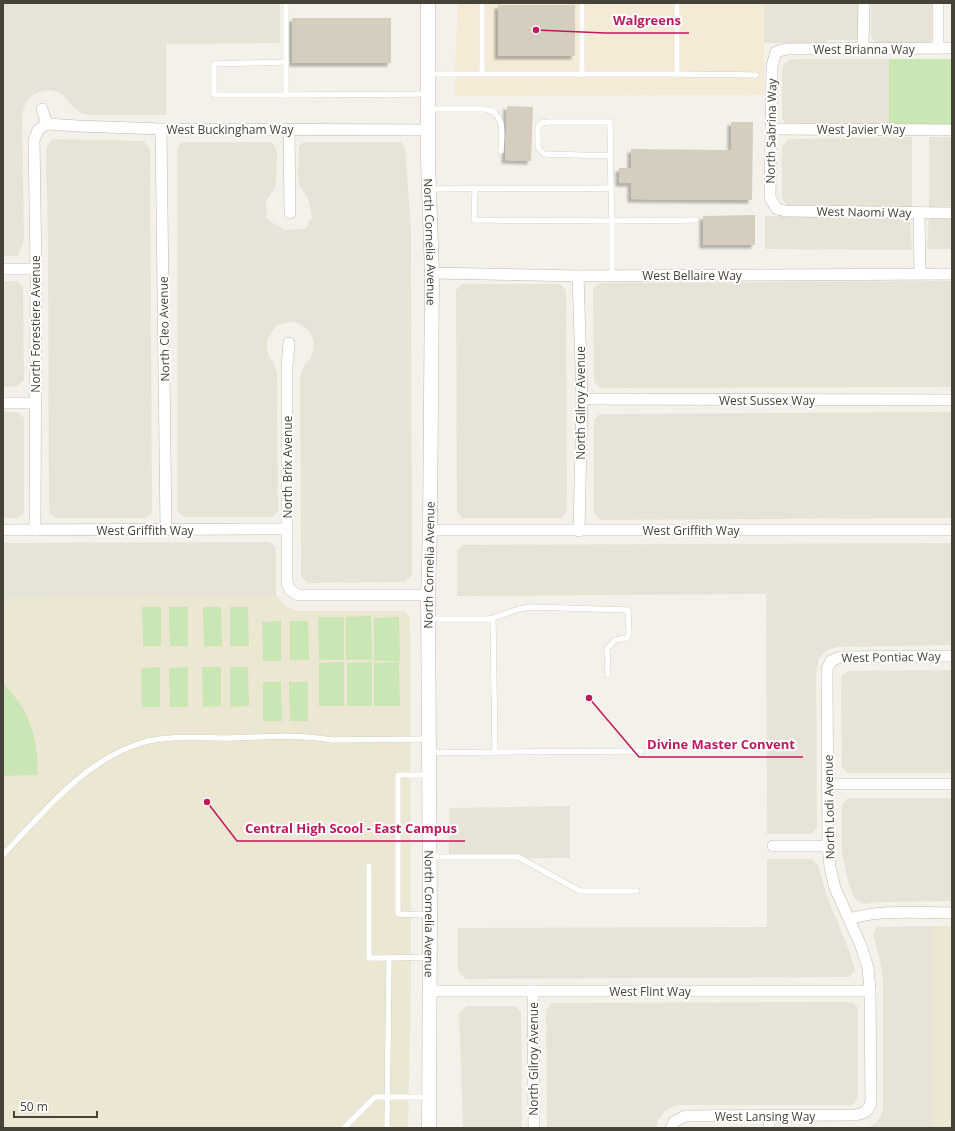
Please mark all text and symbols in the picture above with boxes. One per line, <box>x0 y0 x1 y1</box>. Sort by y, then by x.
callout: Walgreens <box>605 8 689 33</box>
text: Walgreens <box>613 11 681 29</box>
street label: West Brianna Way <box>813 41 916 58</box>
street label: North Sabrina Way <box>762 77 780 184</box>
street label: West Buckingham Way <box>166 121 294 138</box>
street label: West Javier Way <box>817 121 906 138</box>
street label: North Cornelia Avenue <box>420 178 441 306</box>
street label: West Naomi Way <box>816 203 913 221</box>
street label: North Forestiere Avenue <box>27 255 44 393</box>
street label: West Bellaire Way <box>642 267 743 284</box>
street label: North Cleo Avenue <box>155 276 173 382</box>
street label: North Gilroy Avenue <box>572 346 589 460</box>
street label: West Sussex Way <box>719 392 816 409</box>
street label: North Brix Avenue <box>279 415 296 518</box>
street label: North Cornelia Avenue <box>419 501 439 629</box>
street label: West Griffith Way <box>96 522 195 539</box>
street label: West Griffith Way <box>642 522 741 539</box>
street label: West Pontiac Way <box>841 648 942 666</box>
callout: Divine Master Convent <box>639 732 803 757</box>
text: Divine Master Convent <box>647 735 795 753</box>
street label: North Lodi Avenue <box>820 754 838 859</box>
callout: Central High Scool - East Campus <box>237 816 465 841</box>
text: Central High Scool - East Campus <box>245 819 457 837</box>
street label: North Cornelia Avenue <box>421 850 439 978</box>
street label: West Flint Way <box>609 983 692 1000</box>
street label: North Gilroy Avenue <box>525 1002 542 1116</box>
scale bar <box>14 1093 97 1119</box>
text: 50 m <box>20 1098 48 1115</box>
street label: West Lansing Way <box>715 1108 816 1125</box>

